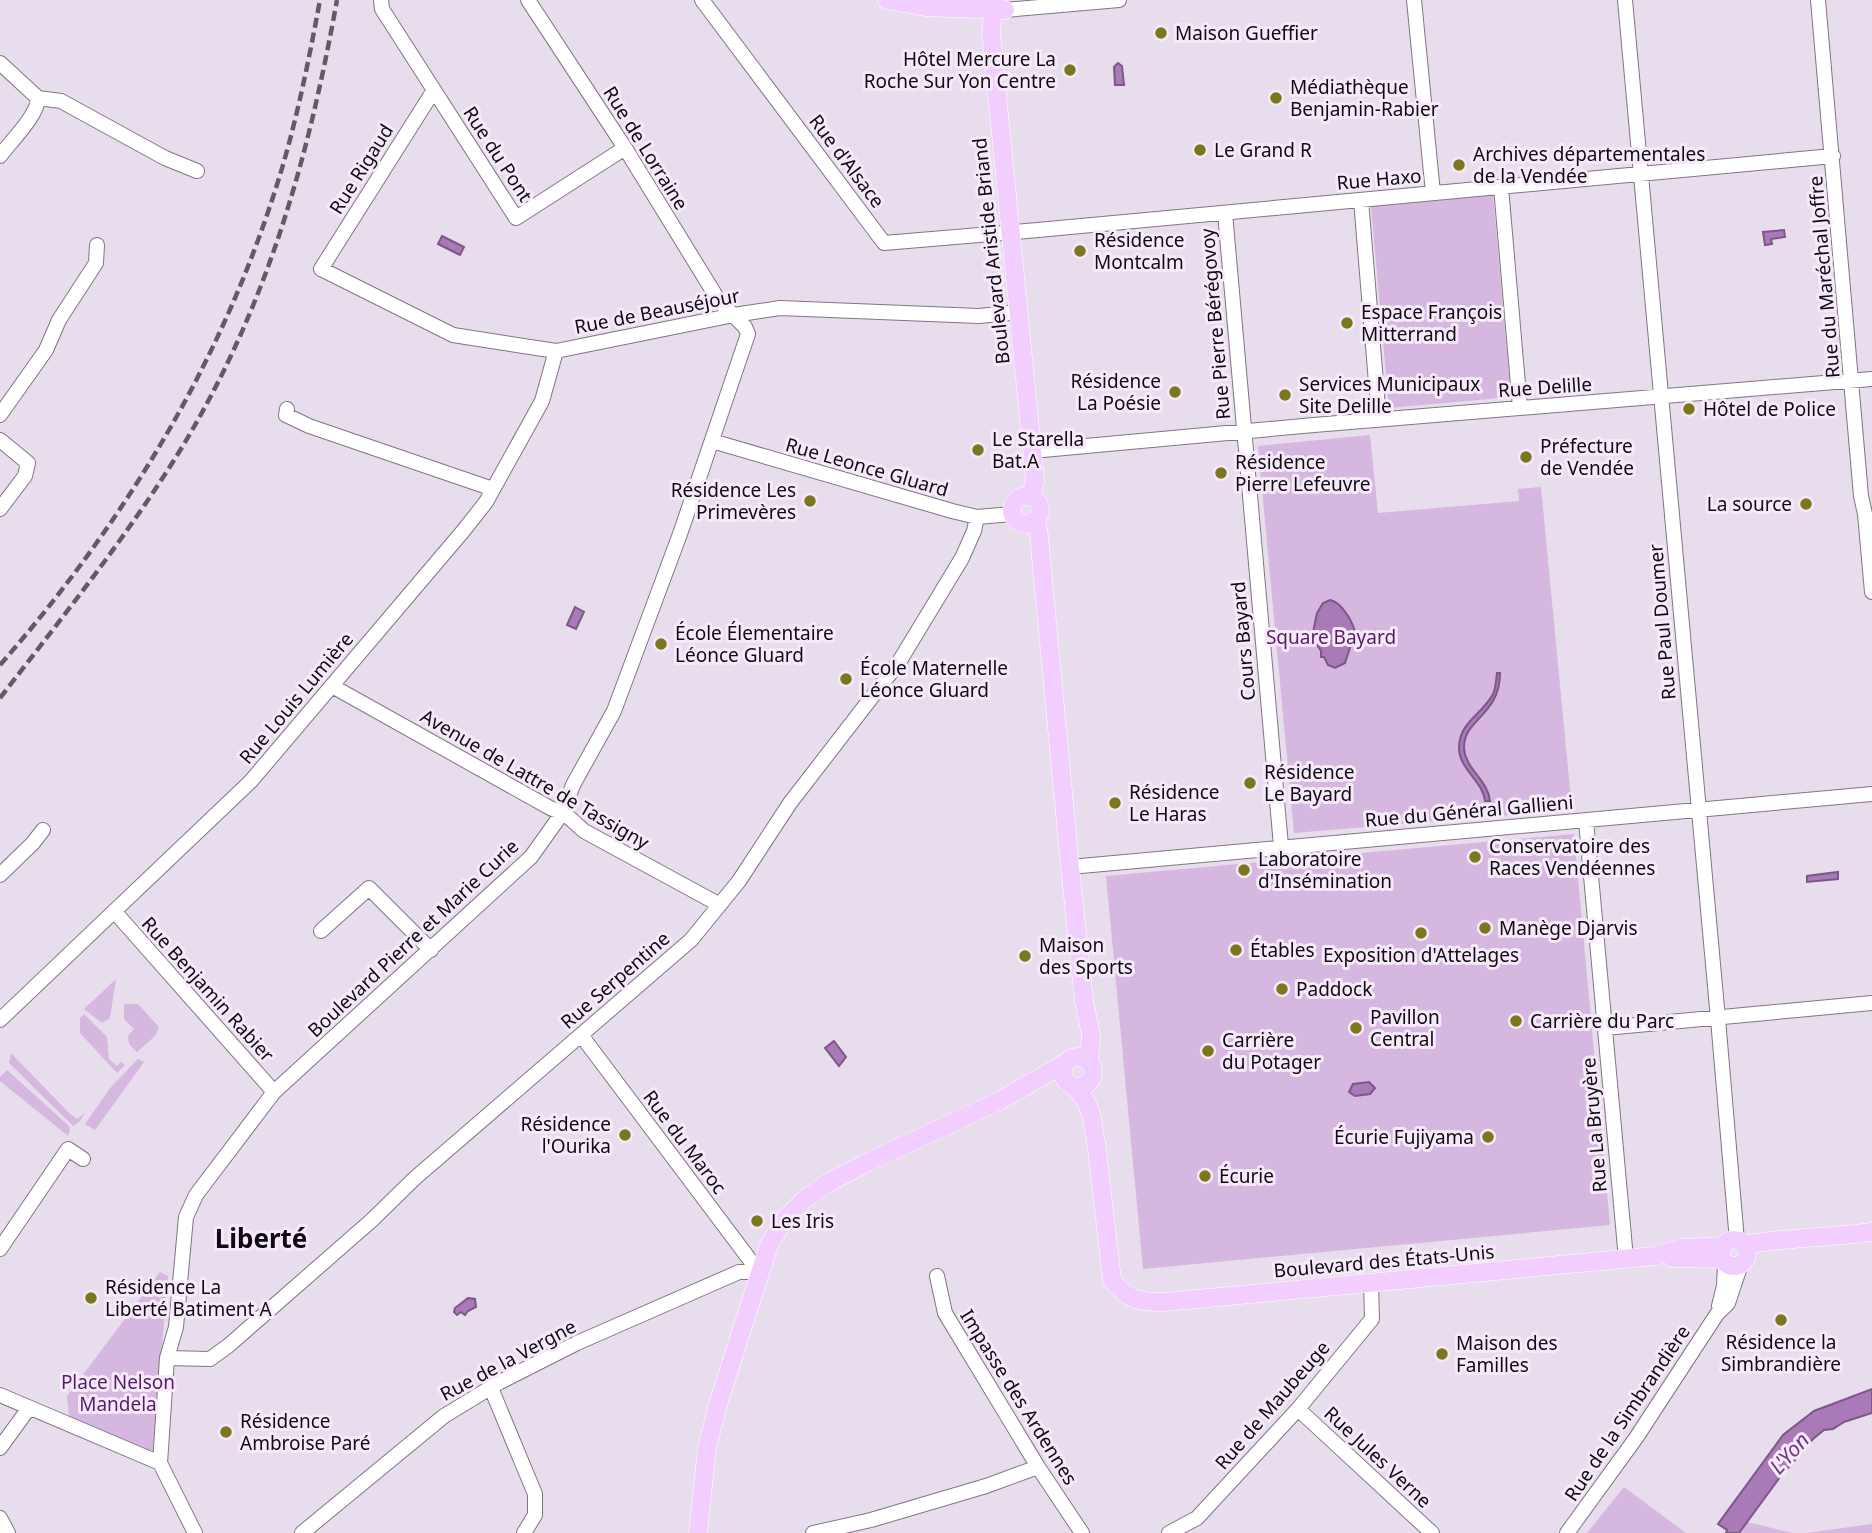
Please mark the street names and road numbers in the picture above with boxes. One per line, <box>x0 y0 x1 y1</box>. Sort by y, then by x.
street label: Rue de Lorraine <box>598 81 694 215</box>
street label: Rue du Pont <box>457 101 539 207</box>
street label: Rue d'Alsace <box>803 109 891 213</box>
street label: Rue Rigaud <box>323 119 399 219</box>
street label: Boulevard Aristide Briand <box>966 137 1016 365</box>
street label: Rue Haxo <box>1335 162 1423 196</box>
street label: Rue du Maréchal Joffre <box>1802 175 1846 379</box>
street label: Rue Pierre Bérégovoy <box>1194 227 1236 421</box>
street label: Rue de Beauséjour <box>572 282 742 340</box>
street label: Rue Delille <box>1497 371 1593 403</box>
street label: Rue Leonce Gluard <box>783 431 951 503</box>
street label: Rue Paul Doumer <box>1642 543 1682 701</box>
street label: Cours Bayard <box>1225 580 1261 702</box>
street label: Rue Louis Lumière <box>233 627 359 769</box>
street label: Avenue de Lattre de Tassigny <box>416 703 654 855</box>
street label: Rue du Général Gallieni <box>1364 789 1574 833</box>
street label: Boulevard Pierre et Marie Curie <box>302 833 524 1043</box>
street label: Rue Benjamin Rabier <box>136 911 280 1067</box>
street label: Rue Serpentine <box>555 925 675 1035</box>
street label: Rue La Bruyère <box>1575 1056 1613 1194</box>
street label: Rue du Maroc <box>637 1085 733 1199</box>
street label: Boulevard des États-Unis <box>1273 1238 1495 1284</box>
street label: Impasse des Ardennes <box>954 1304 1084 1490</box>
street label: Rue de la Vergne <box>435 1313 581 1407</box>
street label: Rue de la Simbrandière <box>1558 1320 1696 1506</box>
street label: Rue de Maubeuge <box>1209 1335 1335 1475</box>
street label: Rue Jules Verne <box>1319 1400 1437 1514</box>

